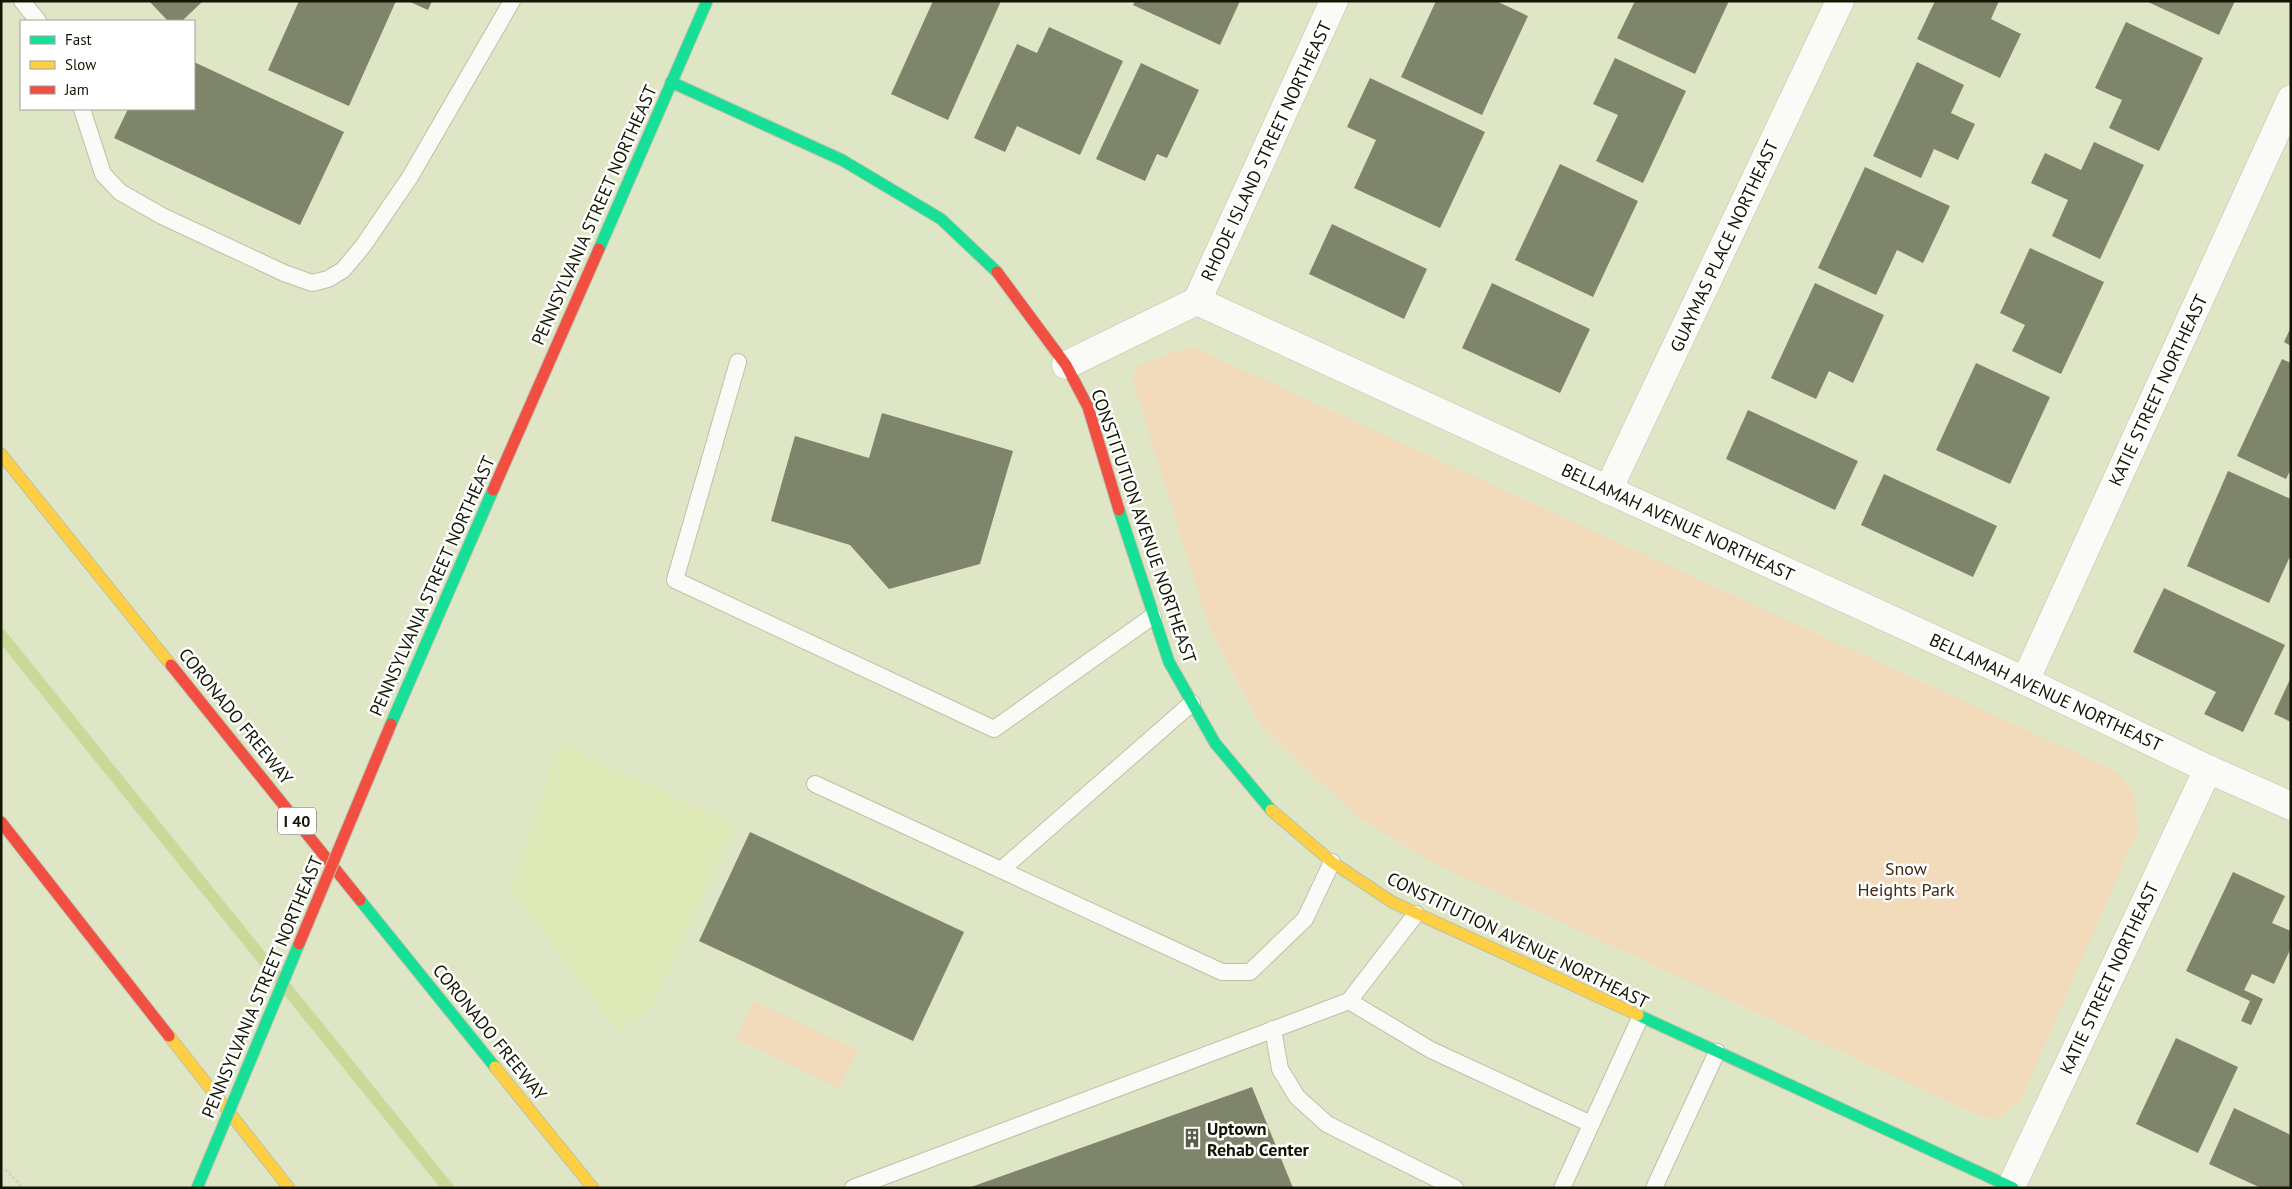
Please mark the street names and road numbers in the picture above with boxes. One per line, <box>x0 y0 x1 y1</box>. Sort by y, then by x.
street label: RHODE ISLAND STREET NORTHEAST <box>1196 17 1336 285</box>
street label: PENNSYLVANIA STREET NORTHEAST <box>526 81 662 349</box>
street label: GUAYMAS PLACE NORTHEAST <box>1665 136 1783 356</box>
street label: KATIE STREET NORTHEAST <box>2103 290 2213 490</box>
street label: CONSTITUTION AVENUE NORTHEAST <box>1086 386 1202 666</box>
street label: PENNSYLVANIA STREET NORTHEAST <box>364 452 500 720</box>
street label: BELLAMAH AVENUE NORTHEAST <box>1558 458 1798 586</box>
street label: BELLAMAH AVENUE NORTHEAST <box>1926 628 2166 756</box>
street label: CORONADO FREEWAY <box>174 643 298 789</box>
road number: I 40 <box>278 808 316 834</box>
street label: PENNSYLVANIA STREET NORTHEAST <box>196 853 328 1121</box>
street label: CONSTITUTION AVENUE NORTHEAST <box>1383 866 1653 1014</box>
street label: KATIE STREET NORTHEAST <box>2054 878 2164 1078</box>
street label: CORONADO FREEWAY <box>428 959 552 1105</box>

